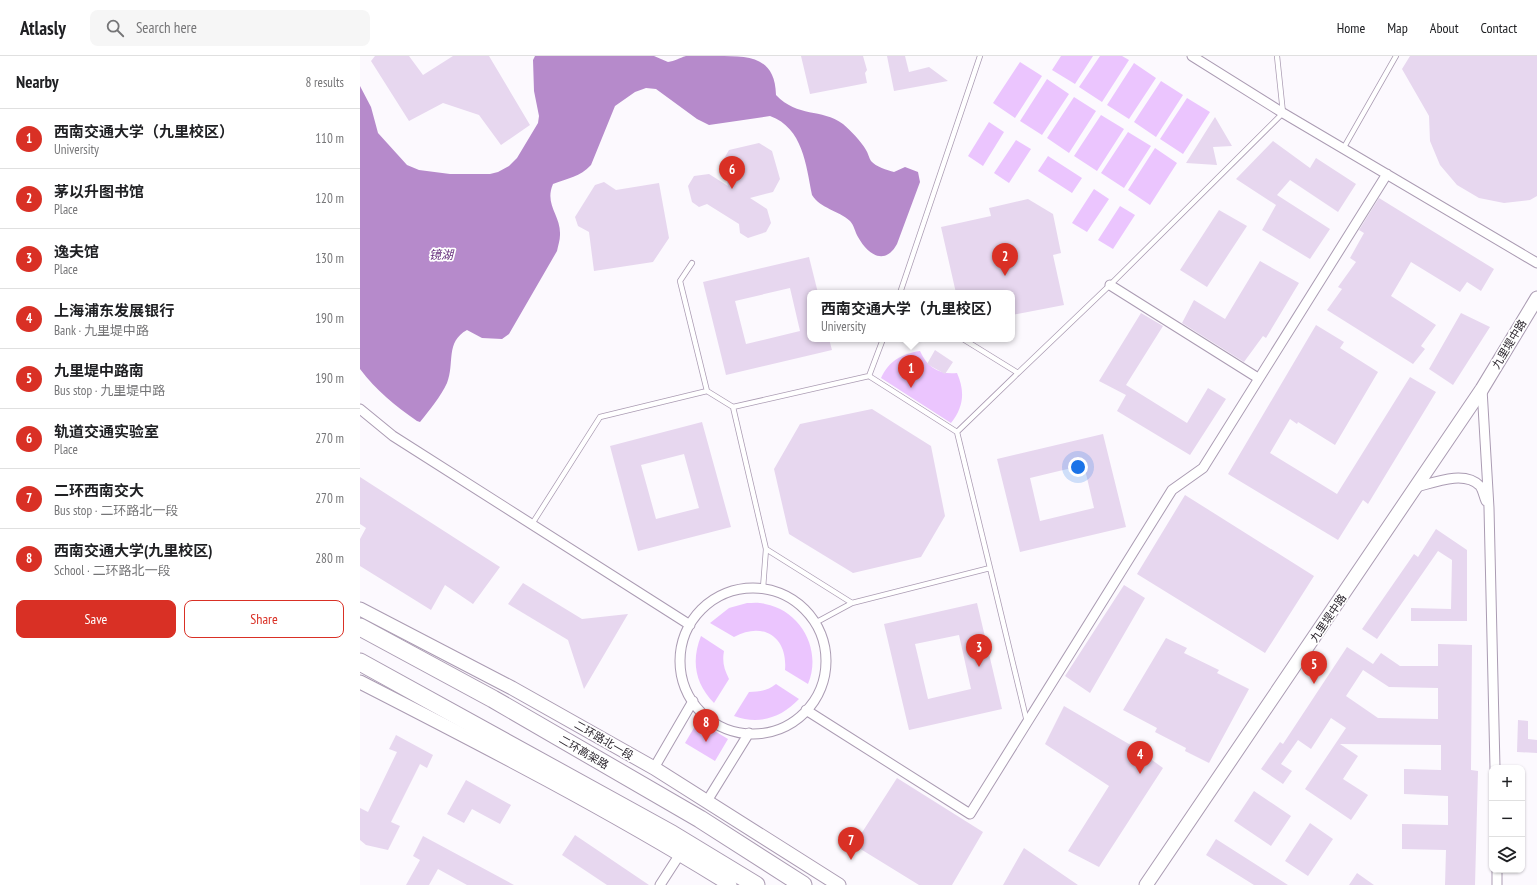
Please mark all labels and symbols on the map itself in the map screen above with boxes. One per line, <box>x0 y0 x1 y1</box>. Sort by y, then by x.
pin: 6 <box>719 156 745 189</box>
pin: 2 <box>992 243 1018 276</box>
water label: 镜湖 <box>429 247 455 262</box>
street label: 九里堤中路 <box>1489 317 1529 371</box>
pin: 1 <box>898 355 924 388</box>
your location <box>1068 457 1088 477</box>
street label: 九里堤中路 <box>1307 591 1349 645</box>
pin: 3 <box>966 634 992 667</box>
pin: 5 <box>1301 651 1327 684</box>
pin: 8 <box>693 709 719 742</box>
street label: 二环路北一段 <box>572 717 636 763</box>
street label: 二环高架路 <box>557 732 611 772</box>
pin: 4 <box>1127 741 1153 774</box>
pin: 7 <box>838 827 864 860</box>

